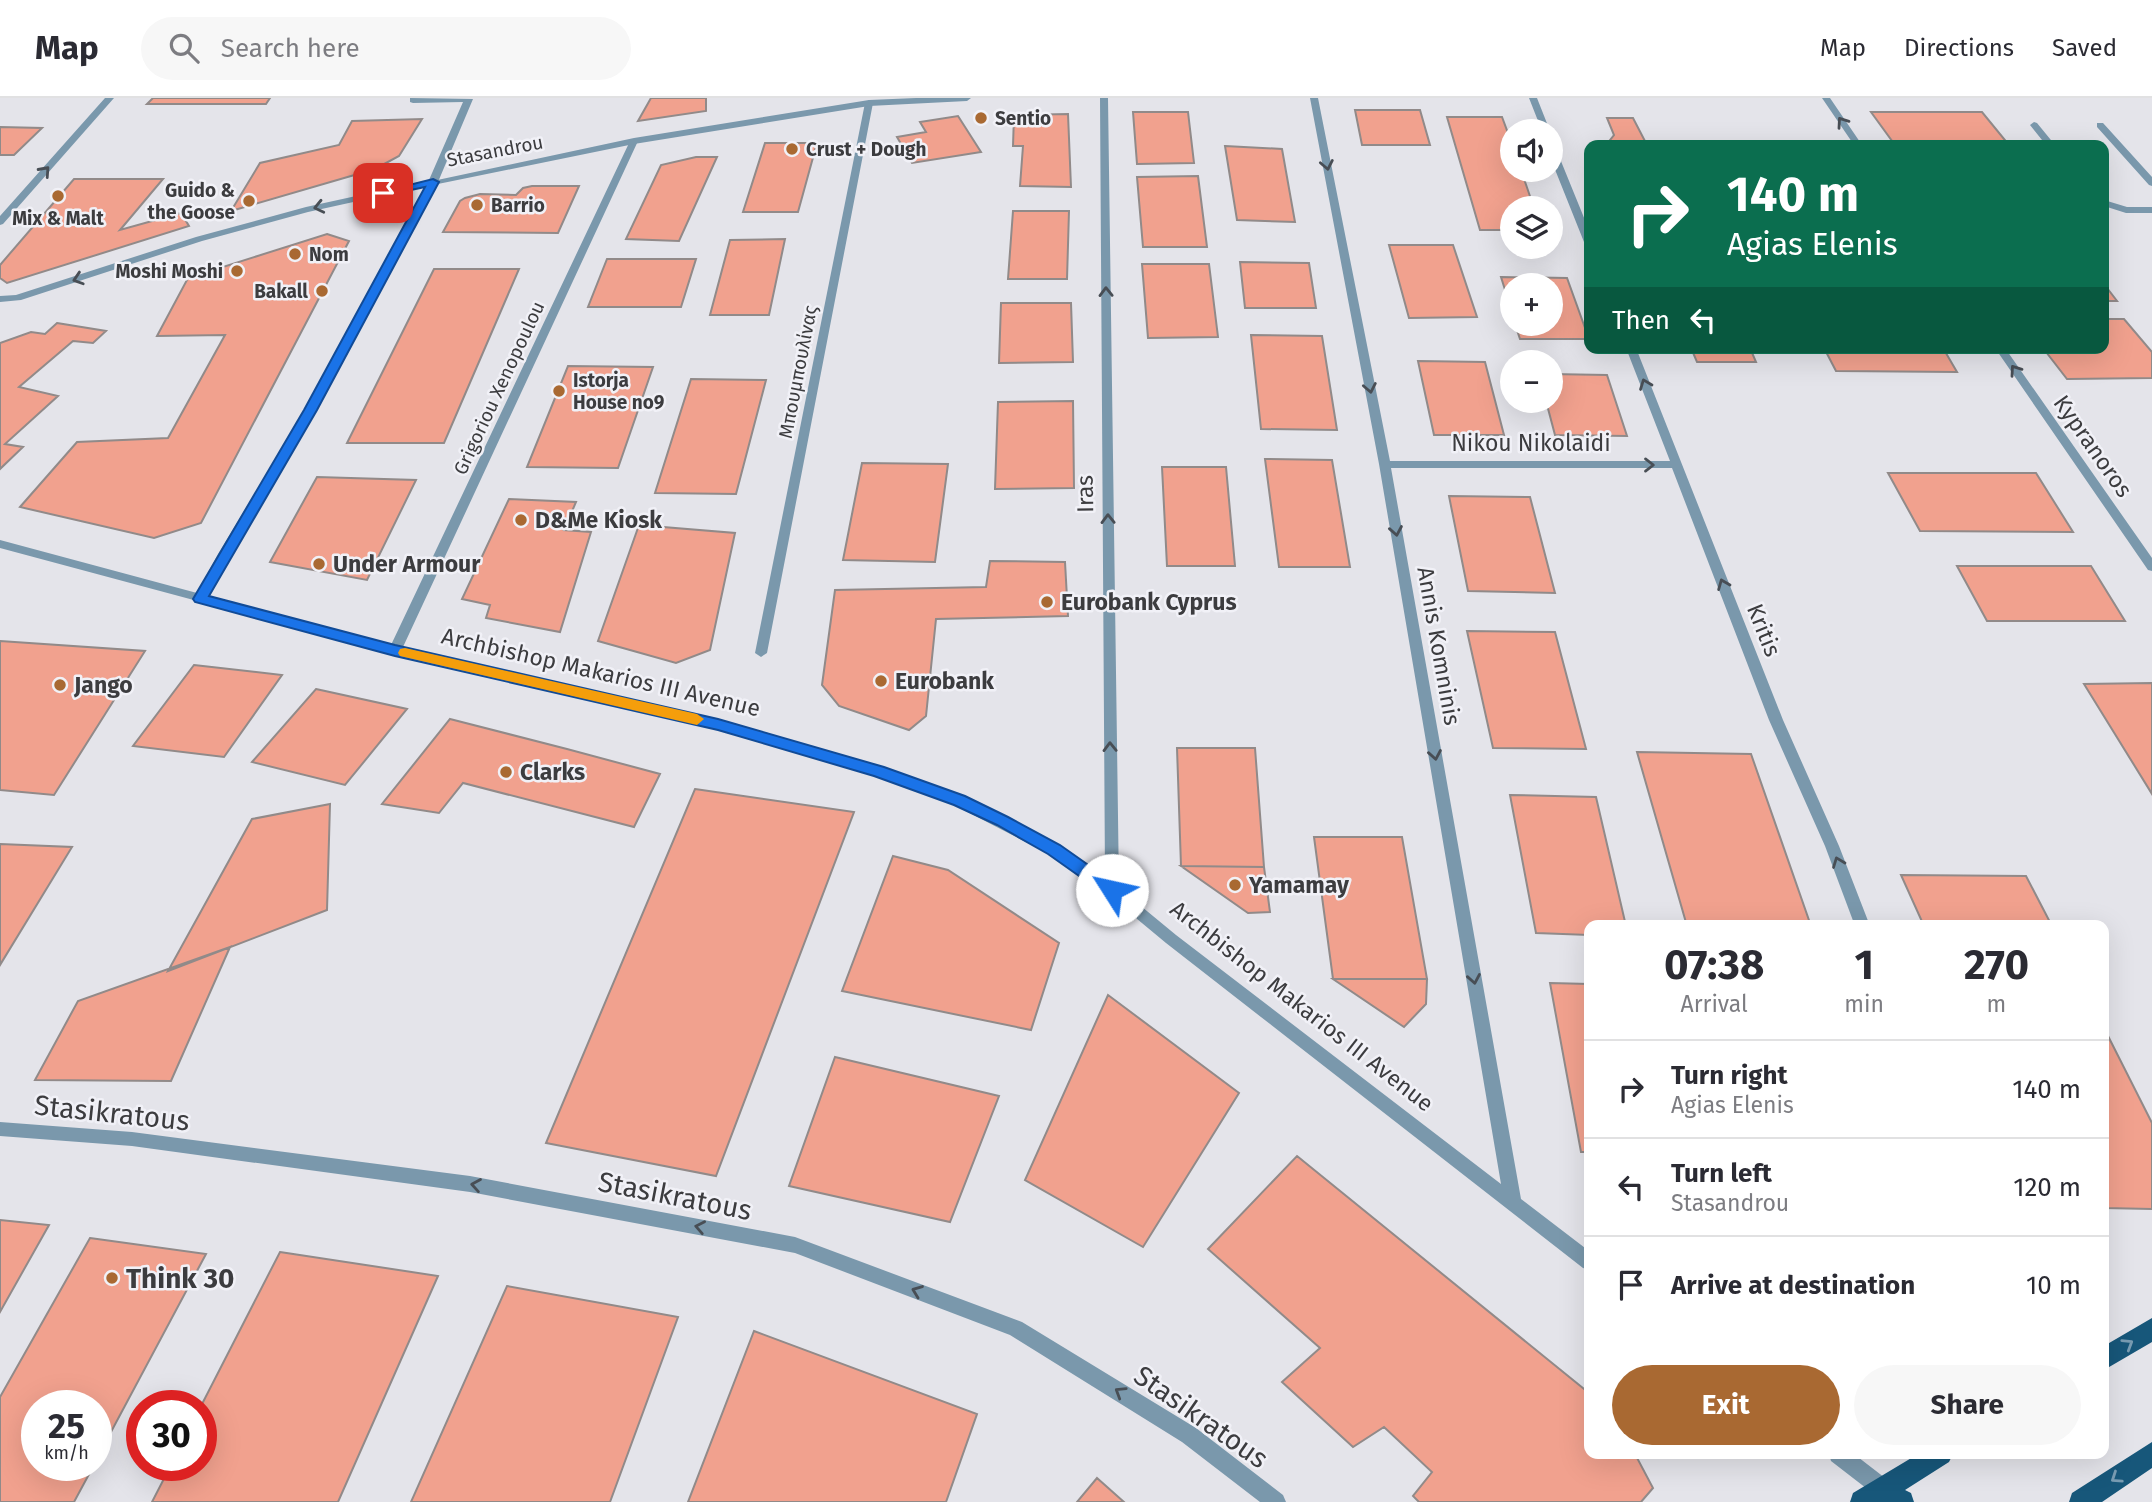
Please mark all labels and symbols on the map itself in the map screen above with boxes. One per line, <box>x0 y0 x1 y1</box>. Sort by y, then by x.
place label: Sentio <box>995 107 1051 130</box>
marker: Sentio <box>973 110 989 126</box>
one-way arrow <box>1838 117 1850 130</box>
street label: Stasandrou <box>445 130 545 172</box>
place label: Crust + Dough <box>806 138 927 161</box>
marker: Crust + Dough <box>784 141 800 157</box>
one-way arrow <box>1319 159 1334 171</box>
pin <box>353 163 413 223</box>
one-way arrow <box>37 166 49 179</box>
place label: Guido & the Goose <box>148 179 236 224</box>
marker: Mix & Malt <box>50 188 66 204</box>
marker: Guido & the Goose <box>241 193 257 209</box>
place label: Barrio <box>491 194 545 217</box>
marker: Barrio <box>469 197 485 213</box>
one-way arrow <box>313 199 325 214</box>
place label: Mix & Malt <box>12 207 104 230</box>
place label: Nom <box>309 243 349 266</box>
marker: Nom <box>287 246 303 262</box>
place label: Moshi Moshi <box>115 260 223 283</box>
marker: Moshi Moshi <box>229 263 245 279</box>
one-way arrow <box>72 271 84 285</box>
place label: Bakall <box>254 280 308 303</box>
marker: Bakall <box>314 283 330 299</box>
one-way arrow <box>1098 286 1113 297</box>
street label: Grigoriou Xenopoulou <box>449 298 549 478</box>
street label: Μπουμπουλίνας <box>774 303 822 441</box>
one-way arrow <box>2011 365 2023 378</box>
place label: Istorja House no9 <box>573 369 665 414</box>
one-way arrow <box>1639 378 1653 390</box>
one-way arrow <box>1362 382 1377 394</box>
marker: Istorja House no9 <box>551 383 567 399</box>
street label: Kypranoros <box>2048 390 2138 502</box>
street label: Nikou Nikolaidi <box>1451 429 1611 457</box>
one-way arrow <box>1644 457 1655 473</box>
street label: Iras <box>1071 475 1099 513</box>
place label: D&Me Kiosk <box>535 506 662 534</box>
marker: D&Me Kiosk <box>513 512 529 528</box>
one-way arrow <box>1100 513 1116 524</box>
one-way arrow <box>1388 525 1403 537</box>
place label: Under Armour <box>333 550 481 578</box>
marker: Under Armour <box>311 556 327 572</box>
street label: Annis Komninis <box>1411 565 1467 727</box>
one-way arrow <box>1717 579 1731 591</box>
place label: Eurobank Cyprus <box>1061 588 1237 616</box>
marker: Eurobank Cyprus <box>1039 594 1055 610</box>
street label: Kritis <box>1741 600 1787 660</box>
street label: Archbishop Makarios III Avenue <box>439 622 763 722</box>
place label: Eurobank <box>895 667 994 695</box>
place label: Jango <box>73 671 133 699</box>
marker: Eurobank <box>873 673 889 689</box>
marker: Jango <box>52 677 68 693</box>
one-way arrow <box>1102 741 1118 751</box>
one-way arrow <box>1427 749 1442 761</box>
place label: Clarks <box>520 758 585 786</box>
marker: Clarks <box>498 764 514 780</box>
position arrow <box>1075 853 1149 927</box>
one-way arrow <box>1832 857 1846 869</box>
place label: Yamamay <box>1248 871 1350 899</box>
marker: Yamamay <box>1227 877 1243 893</box>
street label: Archbishop Makarios III Avenue <box>1165 895 1439 1117</box>
one-way arrow <box>1466 973 1481 985</box>
street label: Stasikratous <box>33 1088 191 1138</box>
street label: Stasikratous <box>595 1165 755 1227</box>
one-way arrow <box>470 1178 482 1193</box>
one-way arrow <box>694 1220 706 1235</box>
place label: Think 30 <box>126 1262 234 1295</box>
marker: Think 30 <box>104 1270 120 1286</box>
one-way arrow <box>912 1285 924 1299</box>
one-way arrow <box>2120 1340 2133 1353</box>
street label: Stasikratous <box>1128 1359 1274 1475</box>
one-way arrow <box>1114 1388 1127 1401</box>
speed limit sign: 30 <box>126 1390 217 1481</box>
one-way arrow <box>2111 1470 2124 1483</box>

